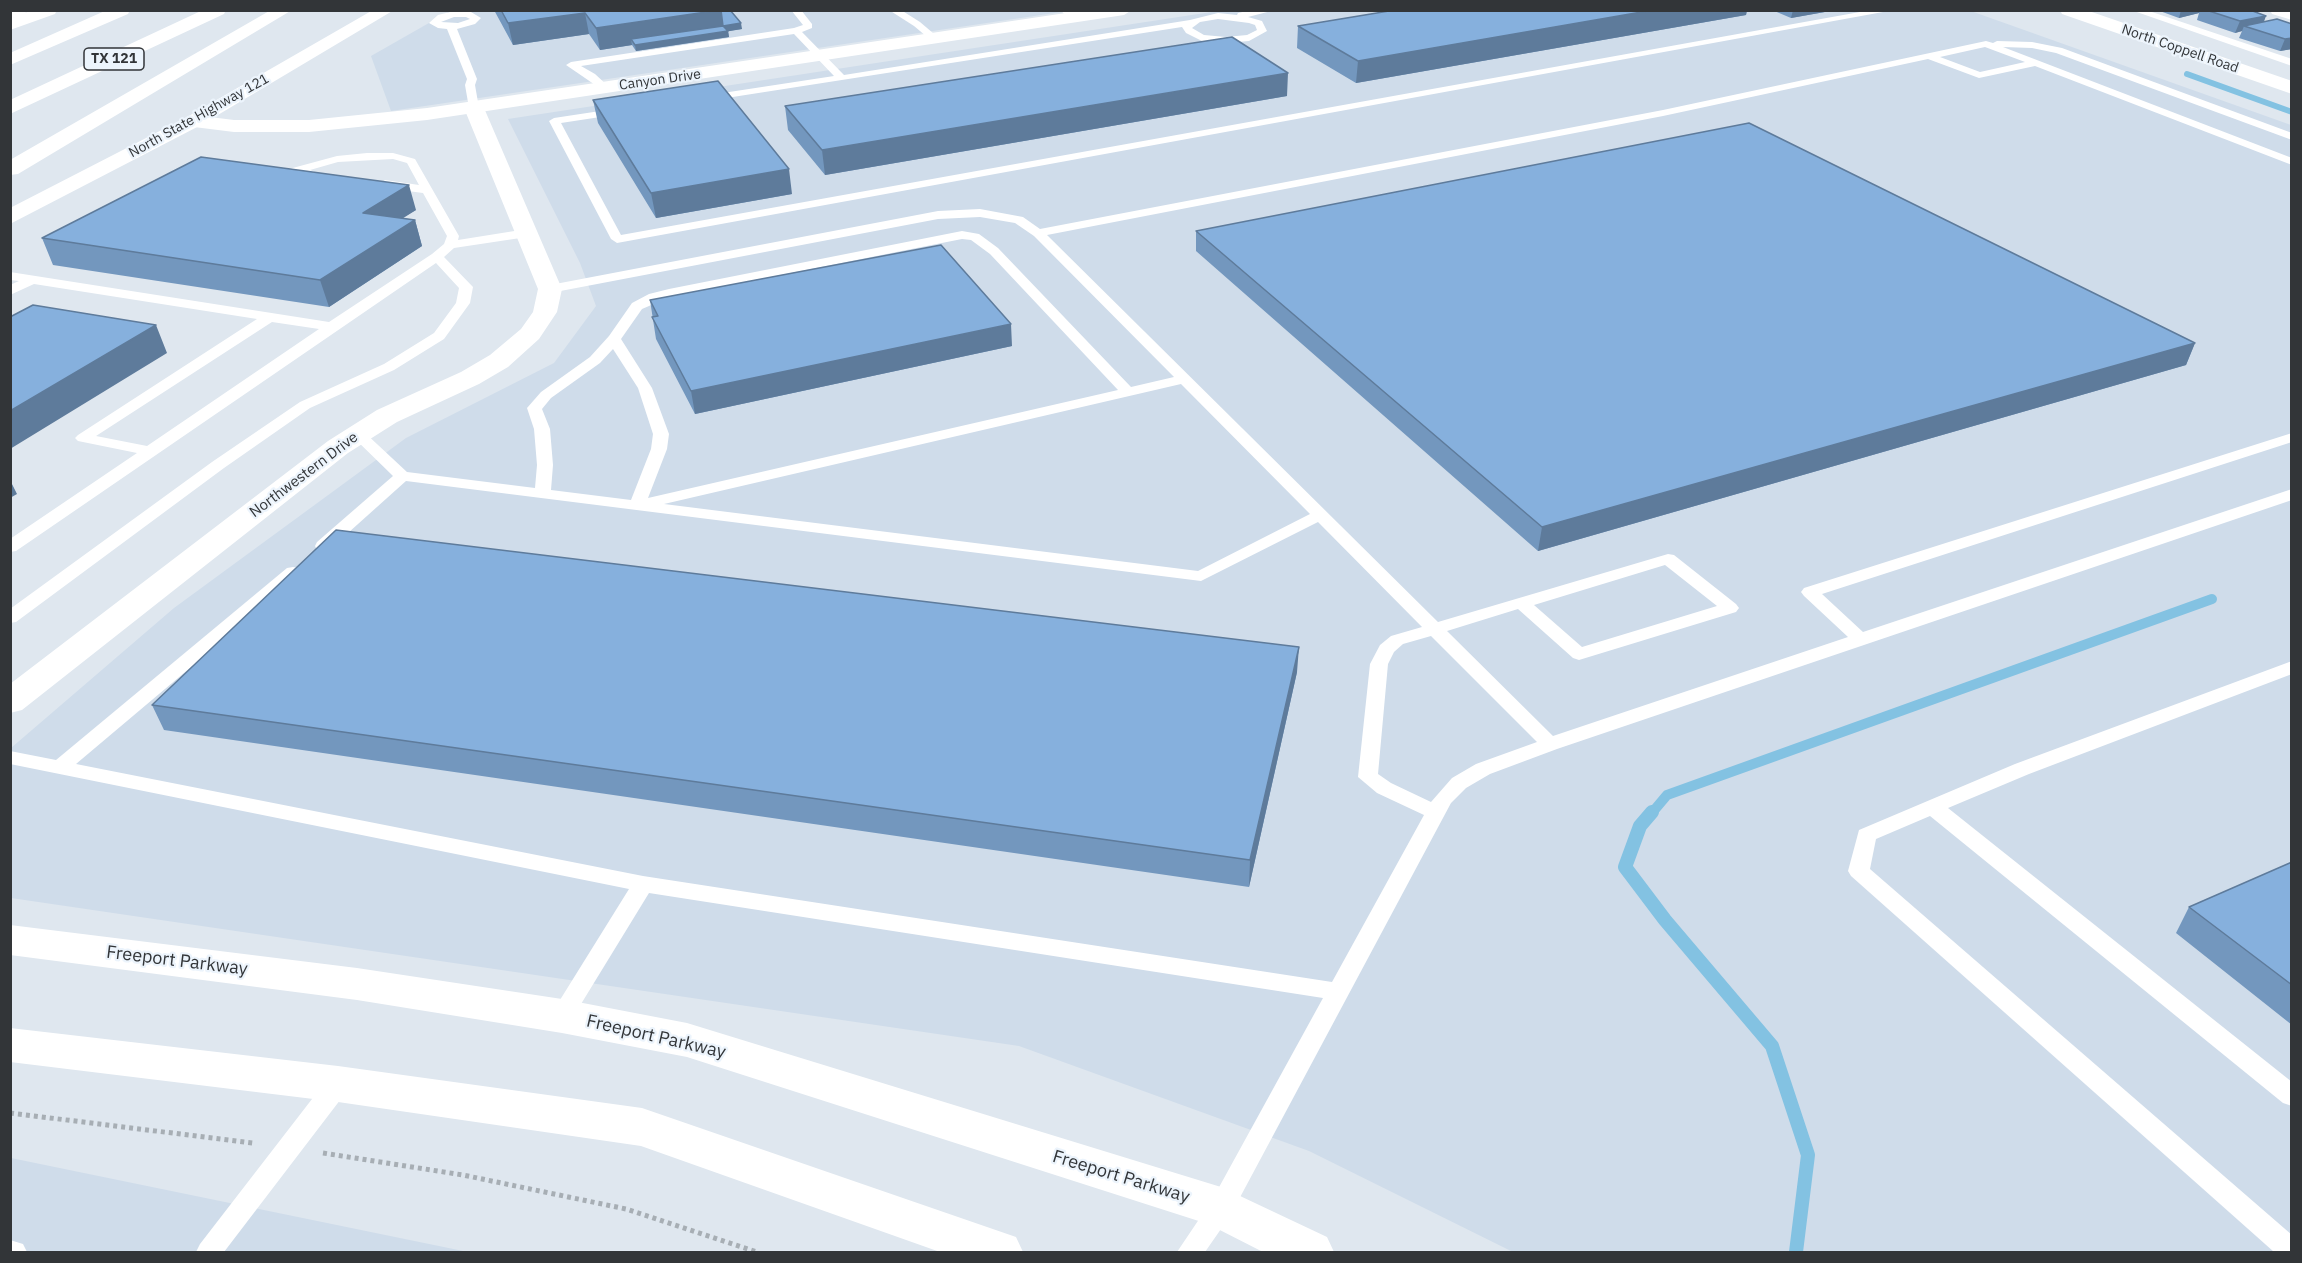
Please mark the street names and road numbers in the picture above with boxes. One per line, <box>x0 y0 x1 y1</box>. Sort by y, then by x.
street label: North Coppell Road <box>2119 21 2241 77</box>
road number: TX 121 <box>84 48 144 70</box>
street label: Canyon Drive <box>618 66 702 94</box>
street label: North State Highway 121 <box>126 70 272 162</box>
street label: Northwestern Drive <box>246 428 362 522</box>
street label: Freeport Parkway <box>105 942 249 980</box>
street label: Freeport Parkway <box>584 1010 728 1064</box>
street label: Freeport Parkway <box>1050 1146 1192 1208</box>

